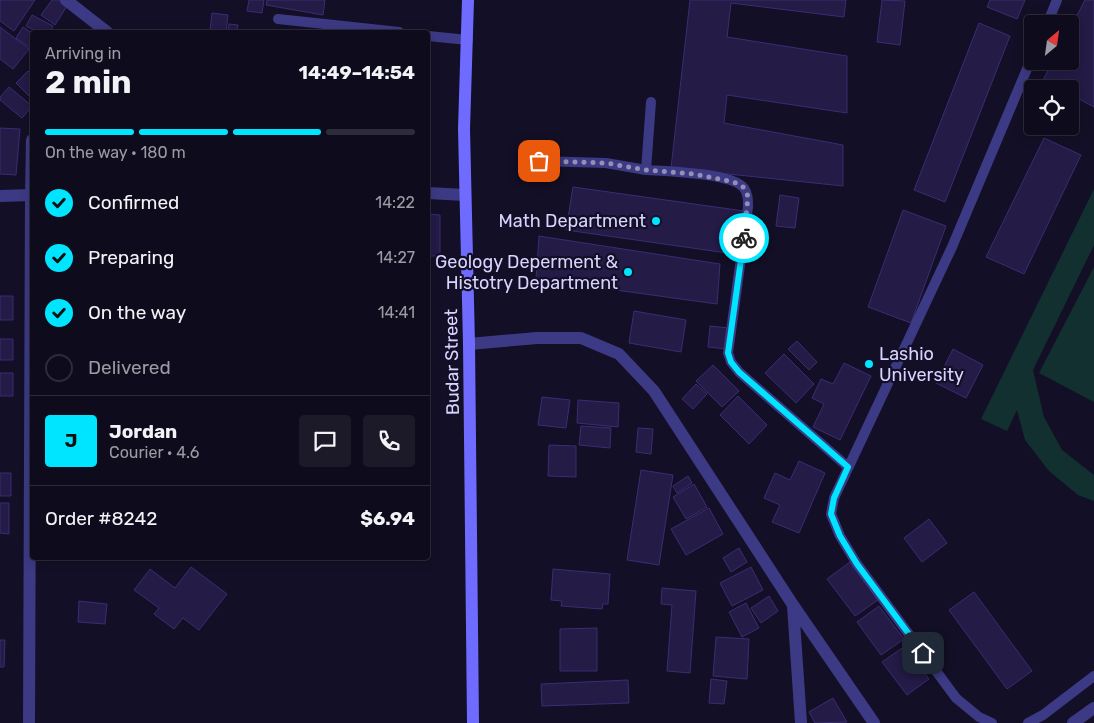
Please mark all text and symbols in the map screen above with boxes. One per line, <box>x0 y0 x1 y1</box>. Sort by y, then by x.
north arrow <box>1024 15 1079 70</box>
map controls <box>1024 15 1079 135</box>
text: Arriving in <box>45 44 121 63</box>
text: 14:49–14:54 <box>299 61 415 84</box>
text: 2 min <box>45 63 132 101</box>
button: locate <box>1024 80 1079 135</box>
pin <box>518 140 560 182</box>
text: On the way · 180 m <box>45 143 186 162</box>
icon: bag <box>525 147 553 175</box>
icon: check <box>45 189 73 217</box>
text: Confirmed <box>88 191 179 214</box>
text: 14:22 <box>375 193 415 212</box>
place label: Math Department <box>499 210 646 232</box>
courier <box>719 213 769 263</box>
marker: Math Department <box>650 215 662 227</box>
icon: bike <box>730 224 758 252</box>
icon: check <box>45 244 73 272</box>
text: Preparing <box>88 246 174 269</box>
text: 14:27 <box>377 248 415 267</box>
place label: Geology Deperment & Histotry Department <box>435 251 619 294</box>
marker: Geology Deperment & Histotry Department <box>622 266 634 278</box>
icon: check <box>45 299 73 327</box>
text: On the way <box>88 301 186 324</box>
text: 14:41 <box>378 303 415 322</box>
street label: Budar Street <box>440 309 464 415</box>
place label: Lashio University <box>879 343 964 386</box>
text: Delivered <box>88 356 171 379</box>
marker: Lashio University <box>863 358 875 370</box>
button: chat <box>299 415 351 467</box>
button: phone <box>363 415 415 467</box>
text: Jordan <box>109 420 177 443</box>
text: J <box>65 429 77 452</box>
text: Courier · 4.6 <box>109 443 199 462</box>
text: Order #8242 <box>45 507 158 530</box>
text: $6.94 <box>360 507 415 530</box>
pin <box>902 632 944 674</box>
icon: home <box>909 639 937 667</box>

